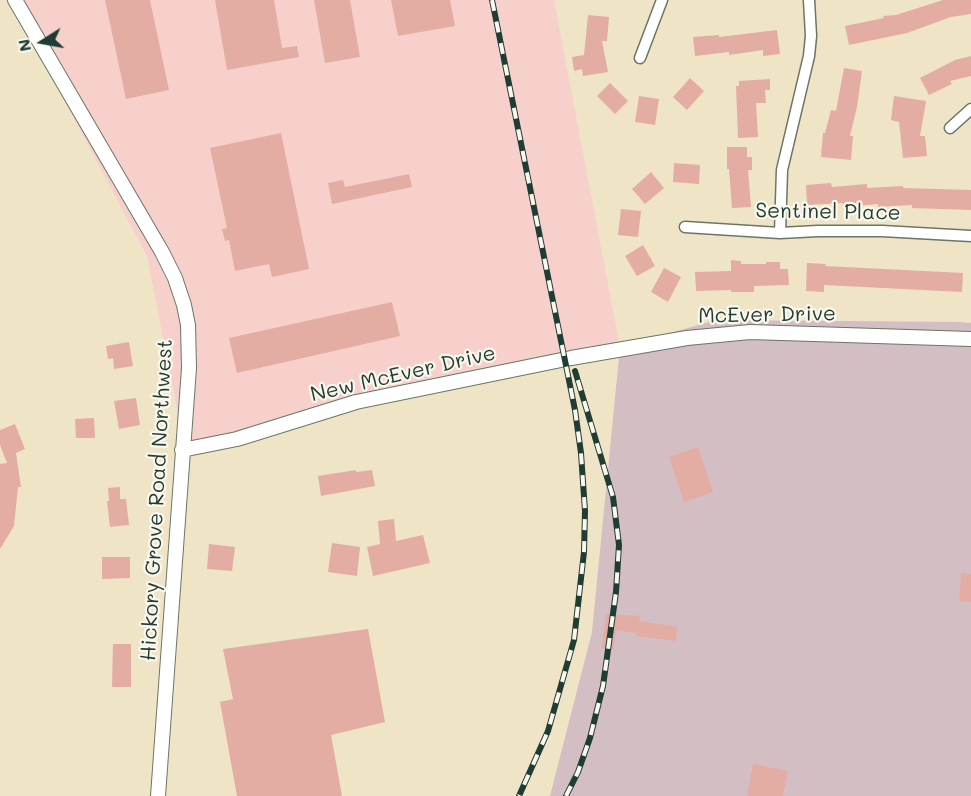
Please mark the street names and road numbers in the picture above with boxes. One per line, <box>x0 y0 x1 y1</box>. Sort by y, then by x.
street label: Sentinel Place <box>755 198 901 226</box>
street label: McEver Drive <box>698 301 836 329</box>
street label: Hickory Grove Road Northwest <box>136 338 178 662</box>
street label: New McEver Drive <box>308 340 498 408</box>

